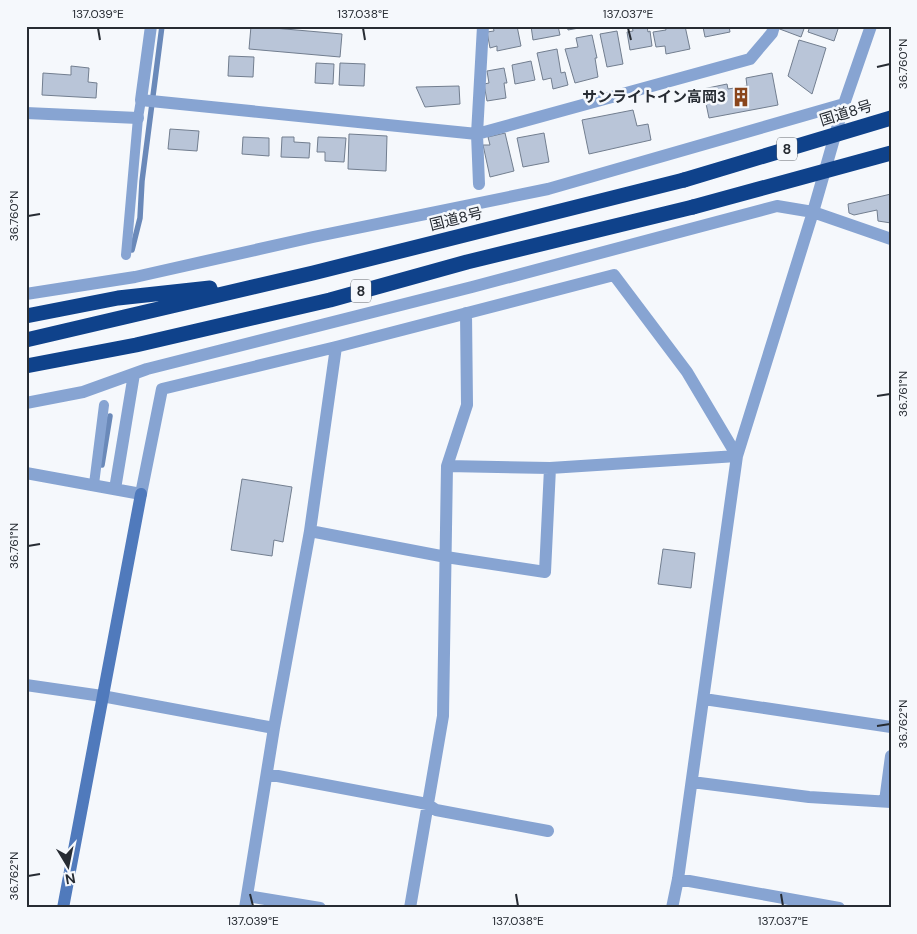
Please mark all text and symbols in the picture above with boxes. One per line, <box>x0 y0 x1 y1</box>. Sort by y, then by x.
text: 137.039°E <box>72 6 124 22</box>
text: 137.038°E <box>337 6 389 22</box>
text: 137.037°E <box>603 6 654 22</box>
text: 36.760°N <box>895 39 911 89</box>
building icon: サンライトイン高岡3 <box>730 86 752 108</box>
place label: サンライトイン高岡3 <box>582 87 726 107</box>
street label: 国道8号 <box>817 96 875 130</box>
road number: 8 <box>777 138 797 160</box>
text: 36.760°N <box>6 191 22 241</box>
street label: 国道8号 <box>427 203 485 235</box>
road number: 8 <box>351 280 371 302</box>
text: 36.761°N <box>895 371 911 417</box>
text: 36.761°N <box>6 523 22 569</box>
text: 36.762°N <box>895 700 911 748</box>
north arrow <box>42 842 92 892</box>
text: 36.762°N <box>6 852 22 900</box>
text: N <box>64 869 77 889</box>
text: 137.039°E <box>227 913 279 929</box>
text: 137.038°E <box>492 913 544 929</box>
text: 137.037°E <box>758 913 809 929</box>

